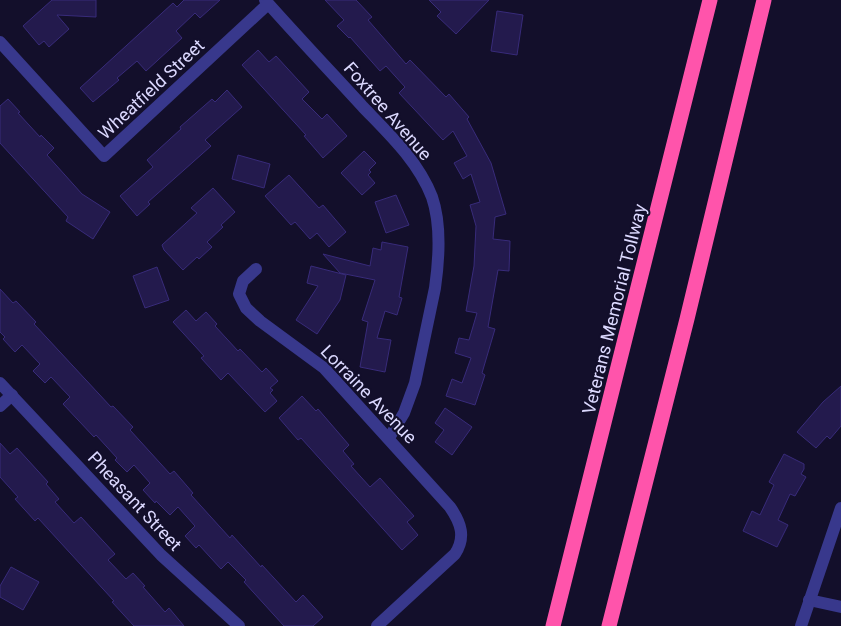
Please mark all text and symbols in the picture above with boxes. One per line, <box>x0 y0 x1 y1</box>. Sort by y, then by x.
street label: Wheatfield Street <box>94 34 208 143</box>
street label: Foxtree Avenue <box>340 58 436 164</box>
street label: Veterans Memorial Tollway <box>578 201 650 416</box>
street label: Lorraine Avenue <box>317 340 421 448</box>
street label: Pheasant Street <box>84 447 186 555</box>

